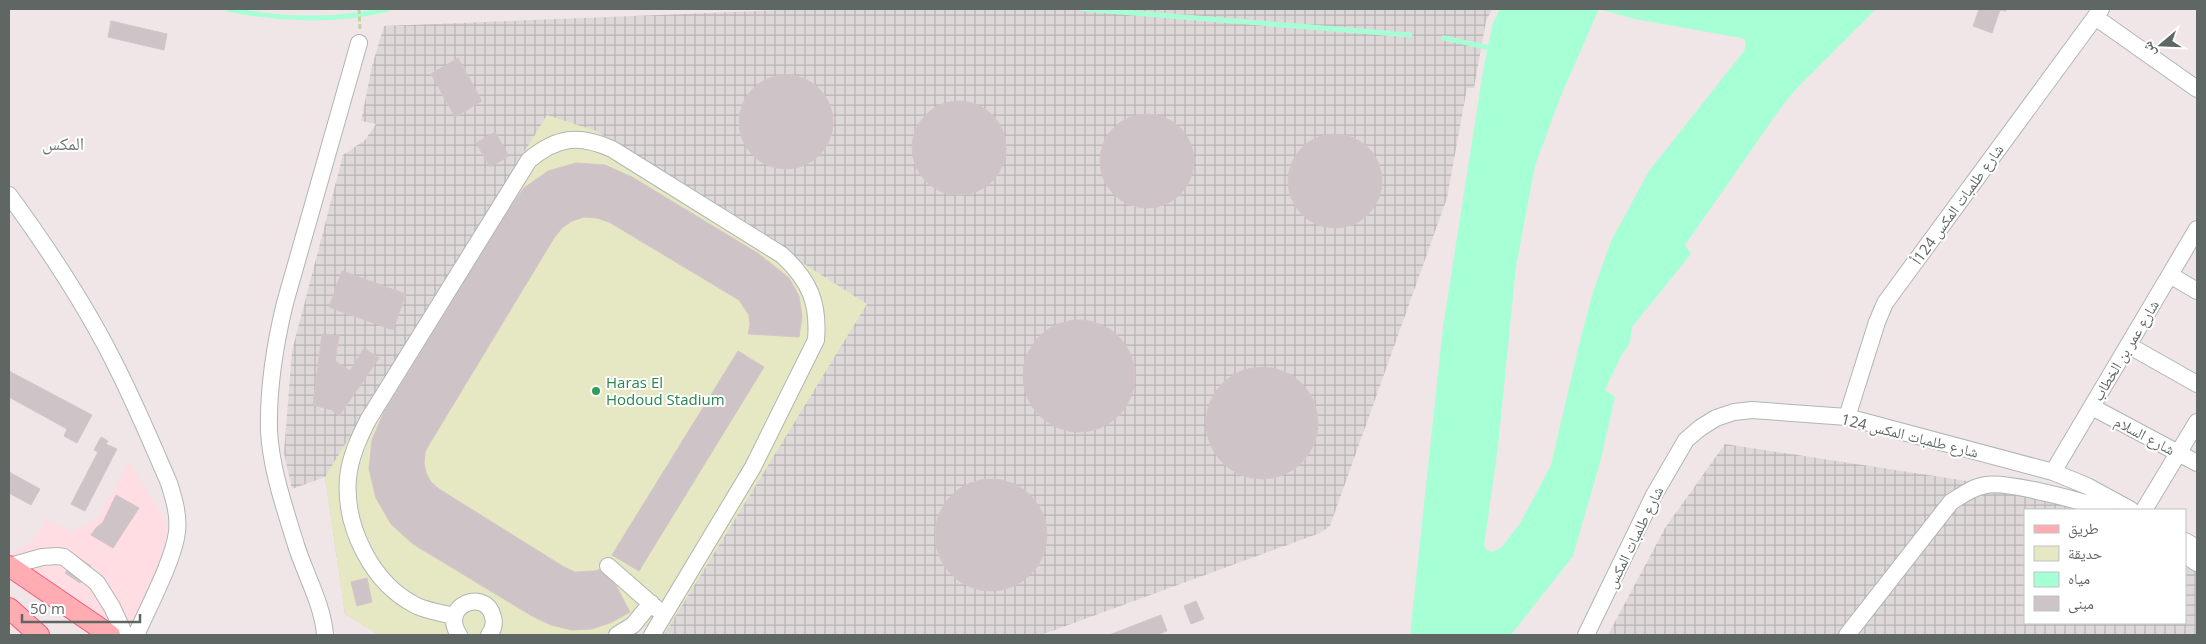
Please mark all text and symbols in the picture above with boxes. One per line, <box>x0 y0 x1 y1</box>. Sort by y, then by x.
north arrow <box>2136 20 2186 70</box>
text: ش <box>2137 39 2160 60</box>
district label: المكس <box>42 131 84 155</box>
street label: شارع طلمبات المكس 124أ <box>1906 140 2008 269</box>
street label: شارع عمر بن الخطاب <box>2087 296 2164 405</box>
place label: Haras El Hodoud Stadium <box>606 372 725 409</box>
marker: Haras El Hodoud Stadium <box>590 385 602 397</box>
street label: شارع طلمبات المكس 124 <box>1839 408 1981 463</box>
street label: شارع السلام <box>2111 411 2179 460</box>
street label: شارع طلمبات المكس <box>1601 483 1668 592</box>
legend <box>2024 509 2186 624</box>
text: طريق <box>2068 518 2099 539</box>
text: حديقة <box>2068 543 2103 563</box>
text: مياه <box>2068 568 2090 588</box>
scale bar <box>22 592 140 624</box>
text: مبنى <box>2068 593 2094 614</box>
text: 50 m <box>30 598 65 618</box>

